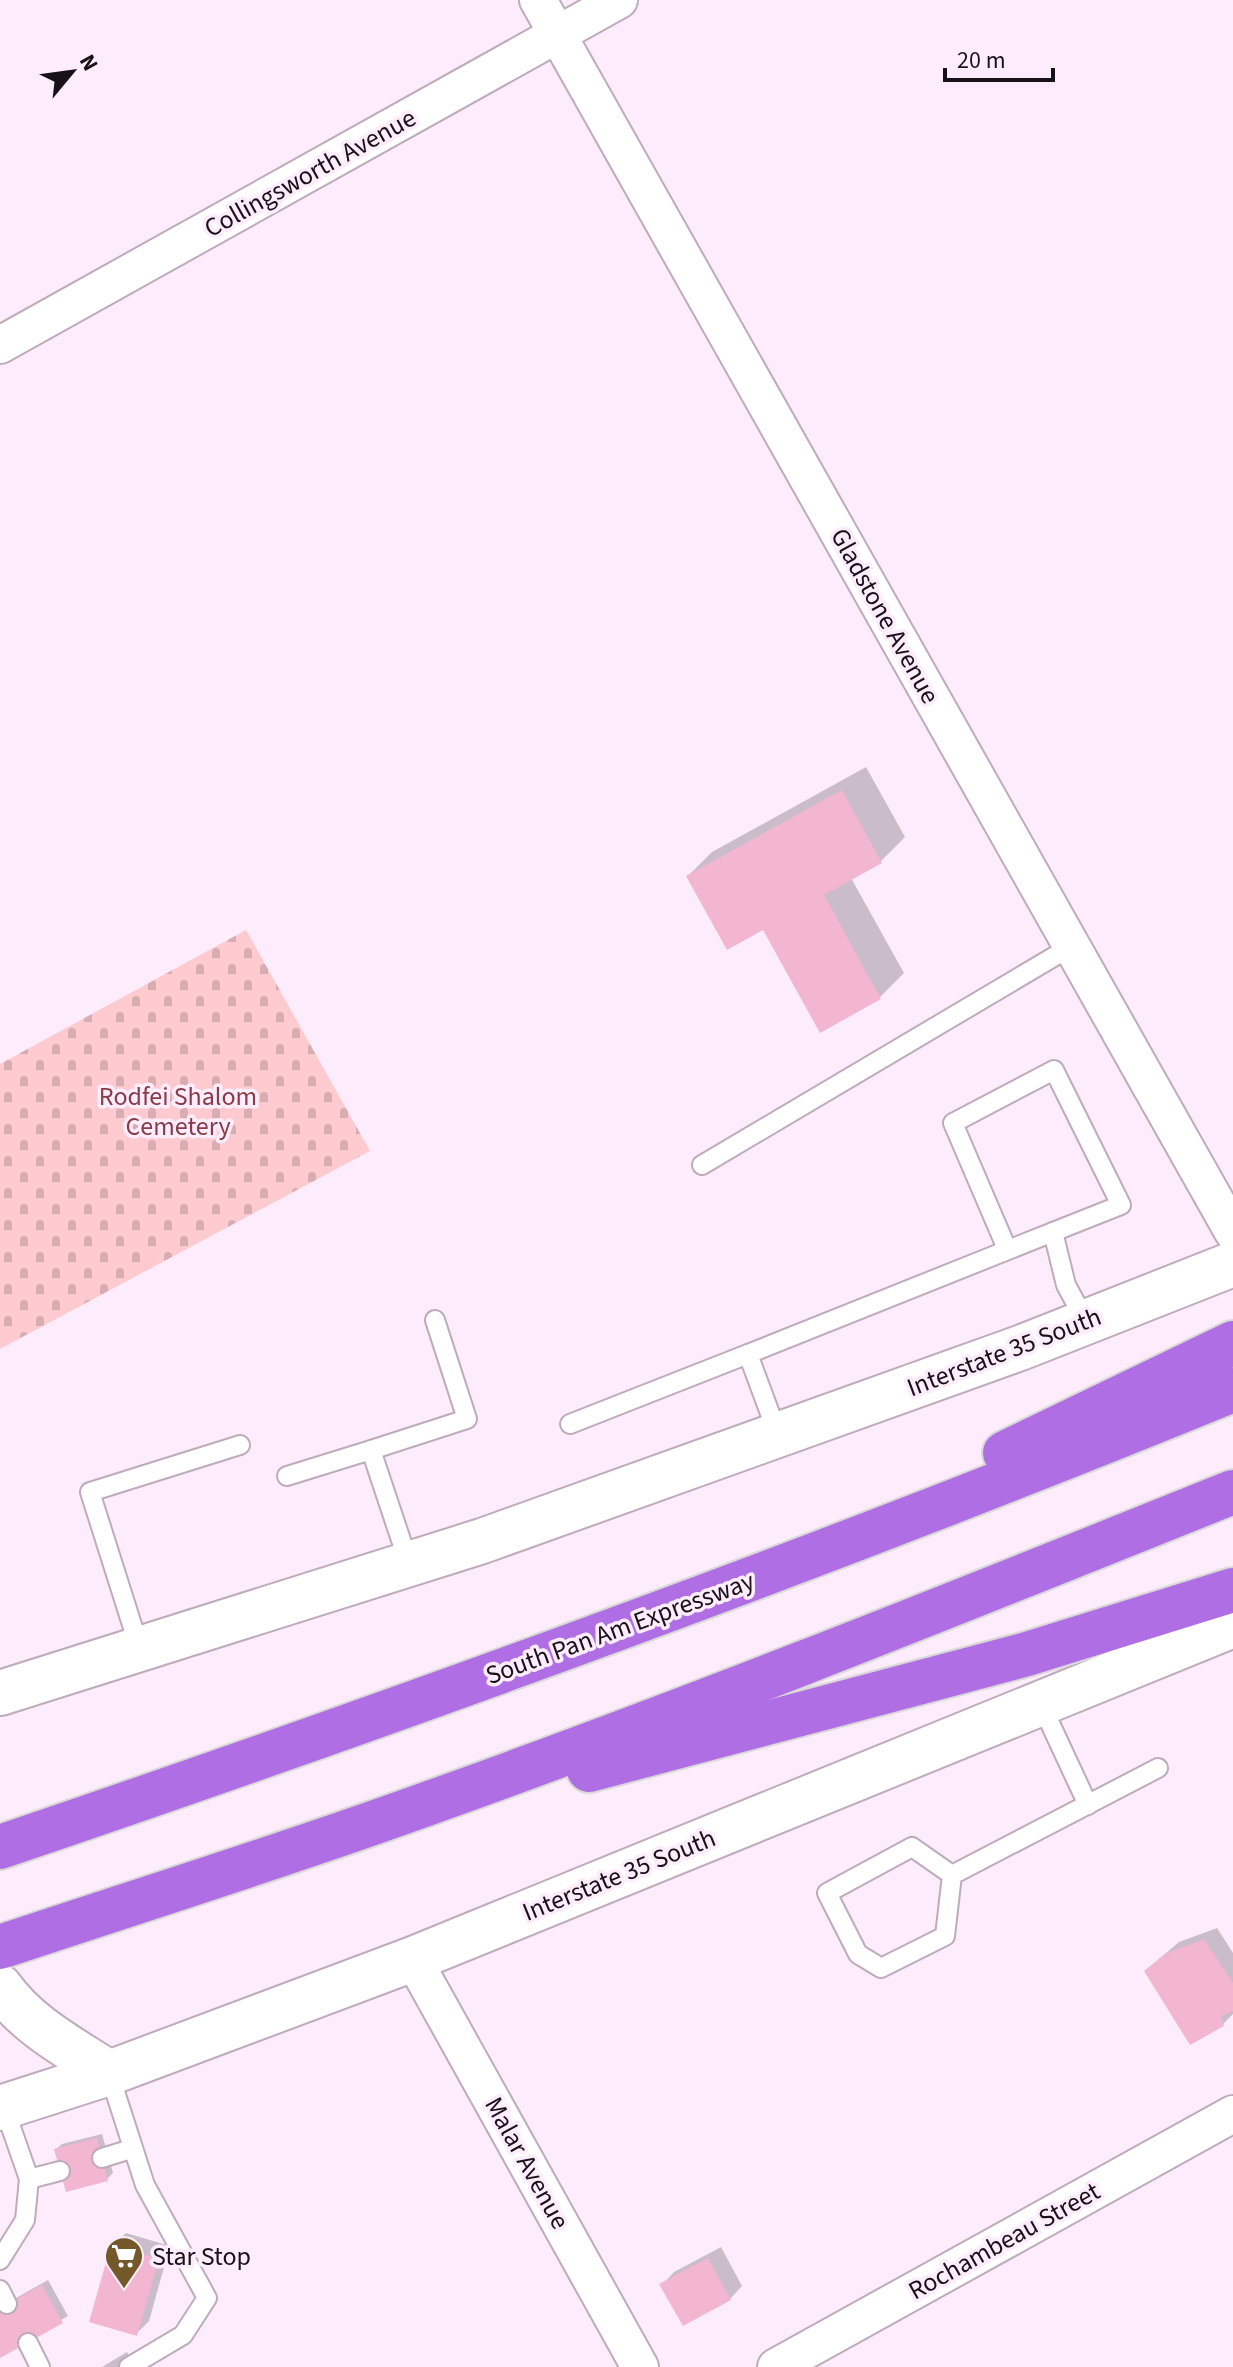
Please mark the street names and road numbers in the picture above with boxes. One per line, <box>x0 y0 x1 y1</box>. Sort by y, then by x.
street label: Collingsworth Avenue <box>197 99 423 247</box>
street label: Gladstone Avenue <box>821 522 949 710</box>
street label: Interstate 35 South <box>902 1298 1106 1406</box>
street label: South Pan Am Expressway <box>481 1562 759 1694</box>
street label: Interstate 35 South <box>517 1819 721 1931</box>
street label: Malar Avenue <box>475 2090 579 2236</box>
street label: Rochambeau Street <box>902 2173 1107 2309</box>

